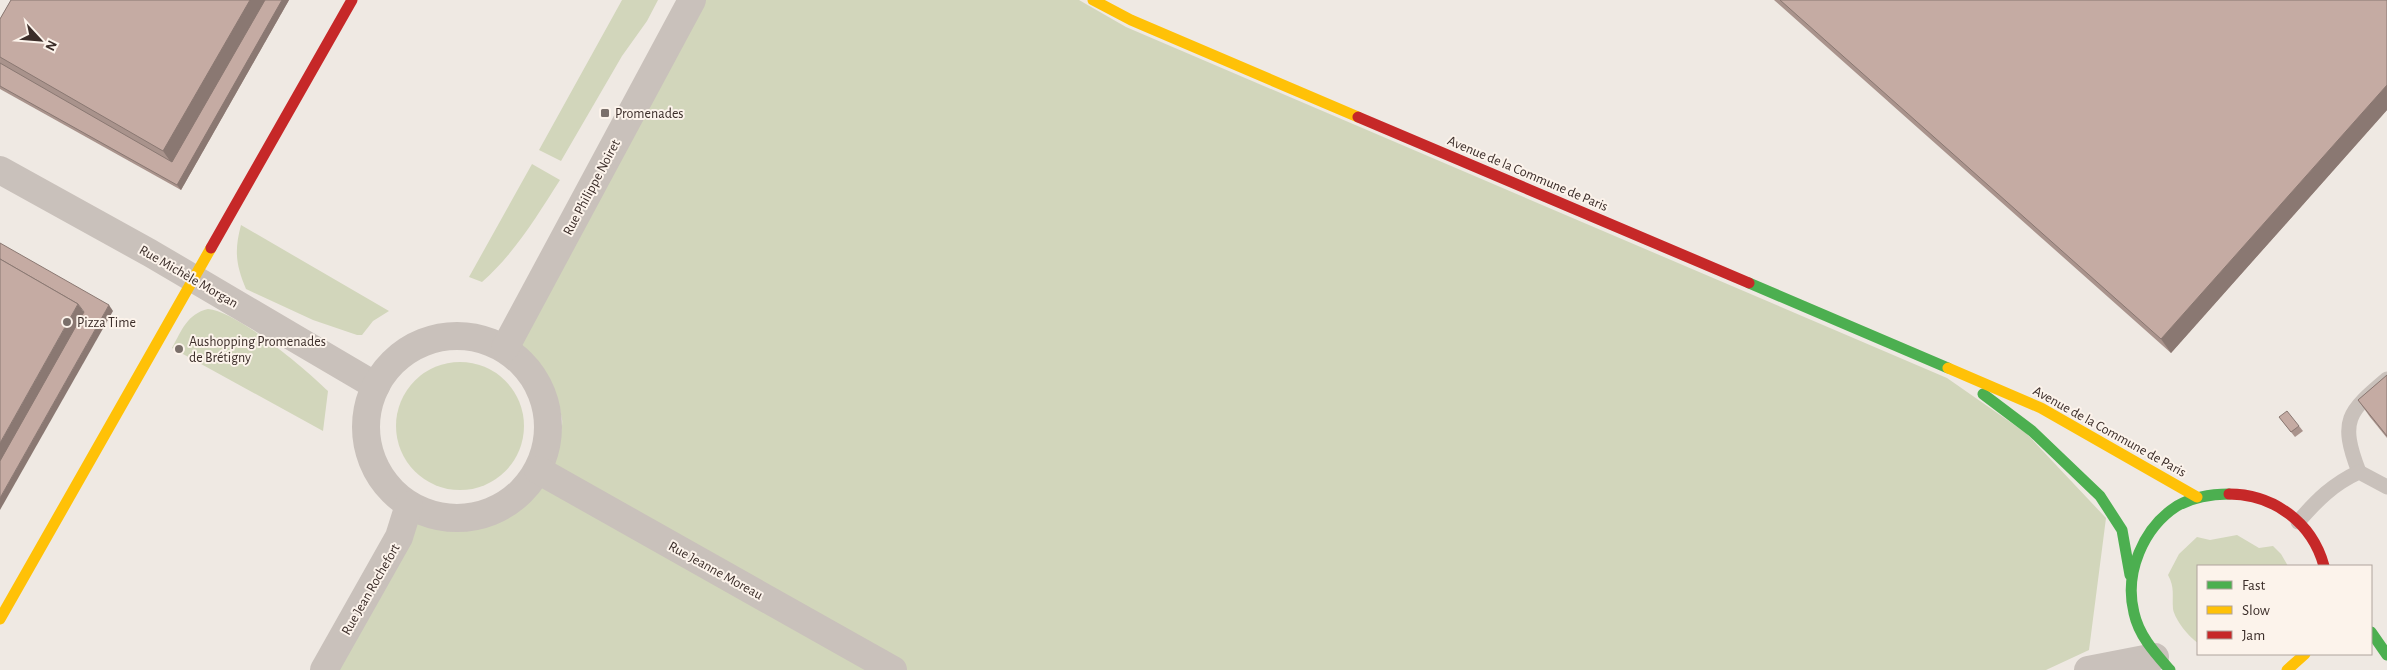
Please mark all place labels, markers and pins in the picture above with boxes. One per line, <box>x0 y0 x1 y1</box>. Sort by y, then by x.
marker: Promenades <box>599 107 611 119</box>
place label: Promenades <box>615 107 684 121</box>
marker: Pizza Time <box>61 316 73 328</box>
place label: Pizza Time <box>77 316 136 330</box>
place label: Aushopping Promenades de Brétigny <box>189 335 326 365</box>
marker: Aushopping Promenades de Brétigny <box>173 343 185 355</box>

